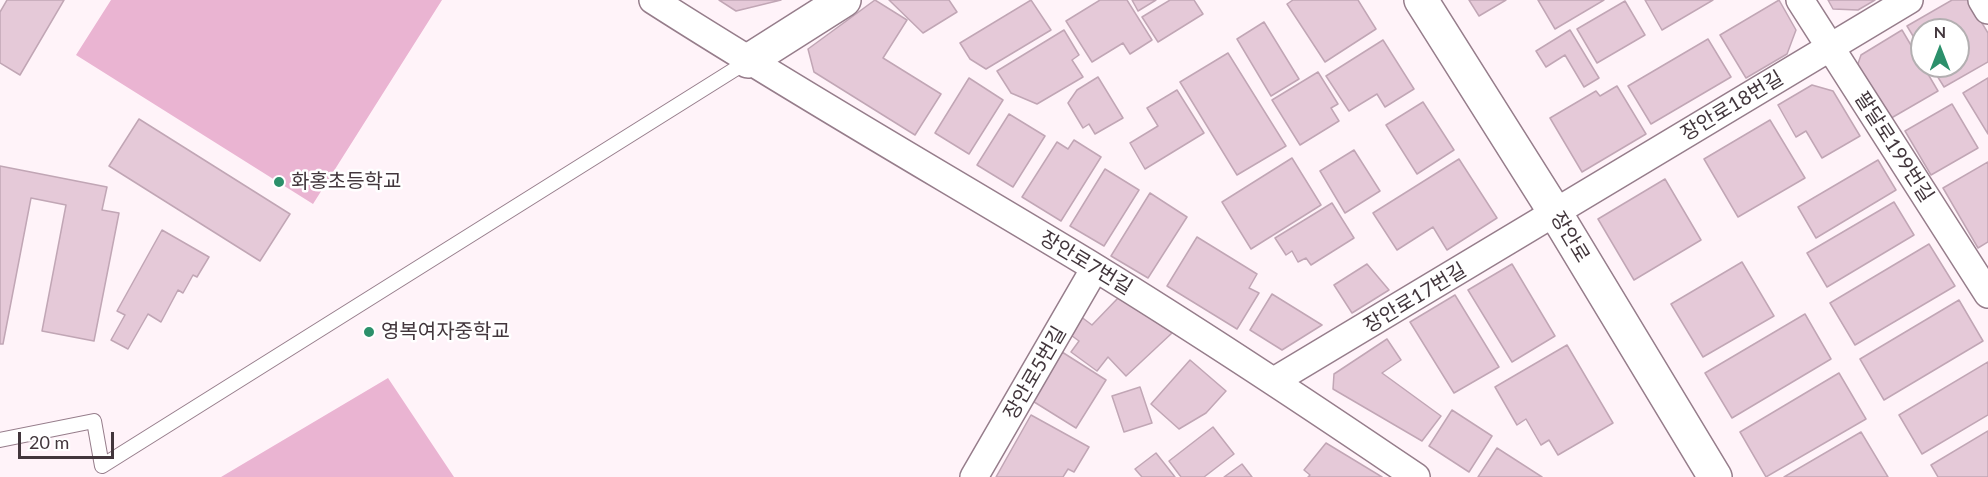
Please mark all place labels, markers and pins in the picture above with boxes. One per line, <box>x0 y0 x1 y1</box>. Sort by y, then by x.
place label: 화홍초등학교 <box>291 170 401 194</box>
marker: 화홍초등학교 <box>272 175 286 189</box>
place label: 영복여자중학교 <box>381 320 510 344</box>
marker: 영복여자중학교 <box>362 325 376 339</box>

